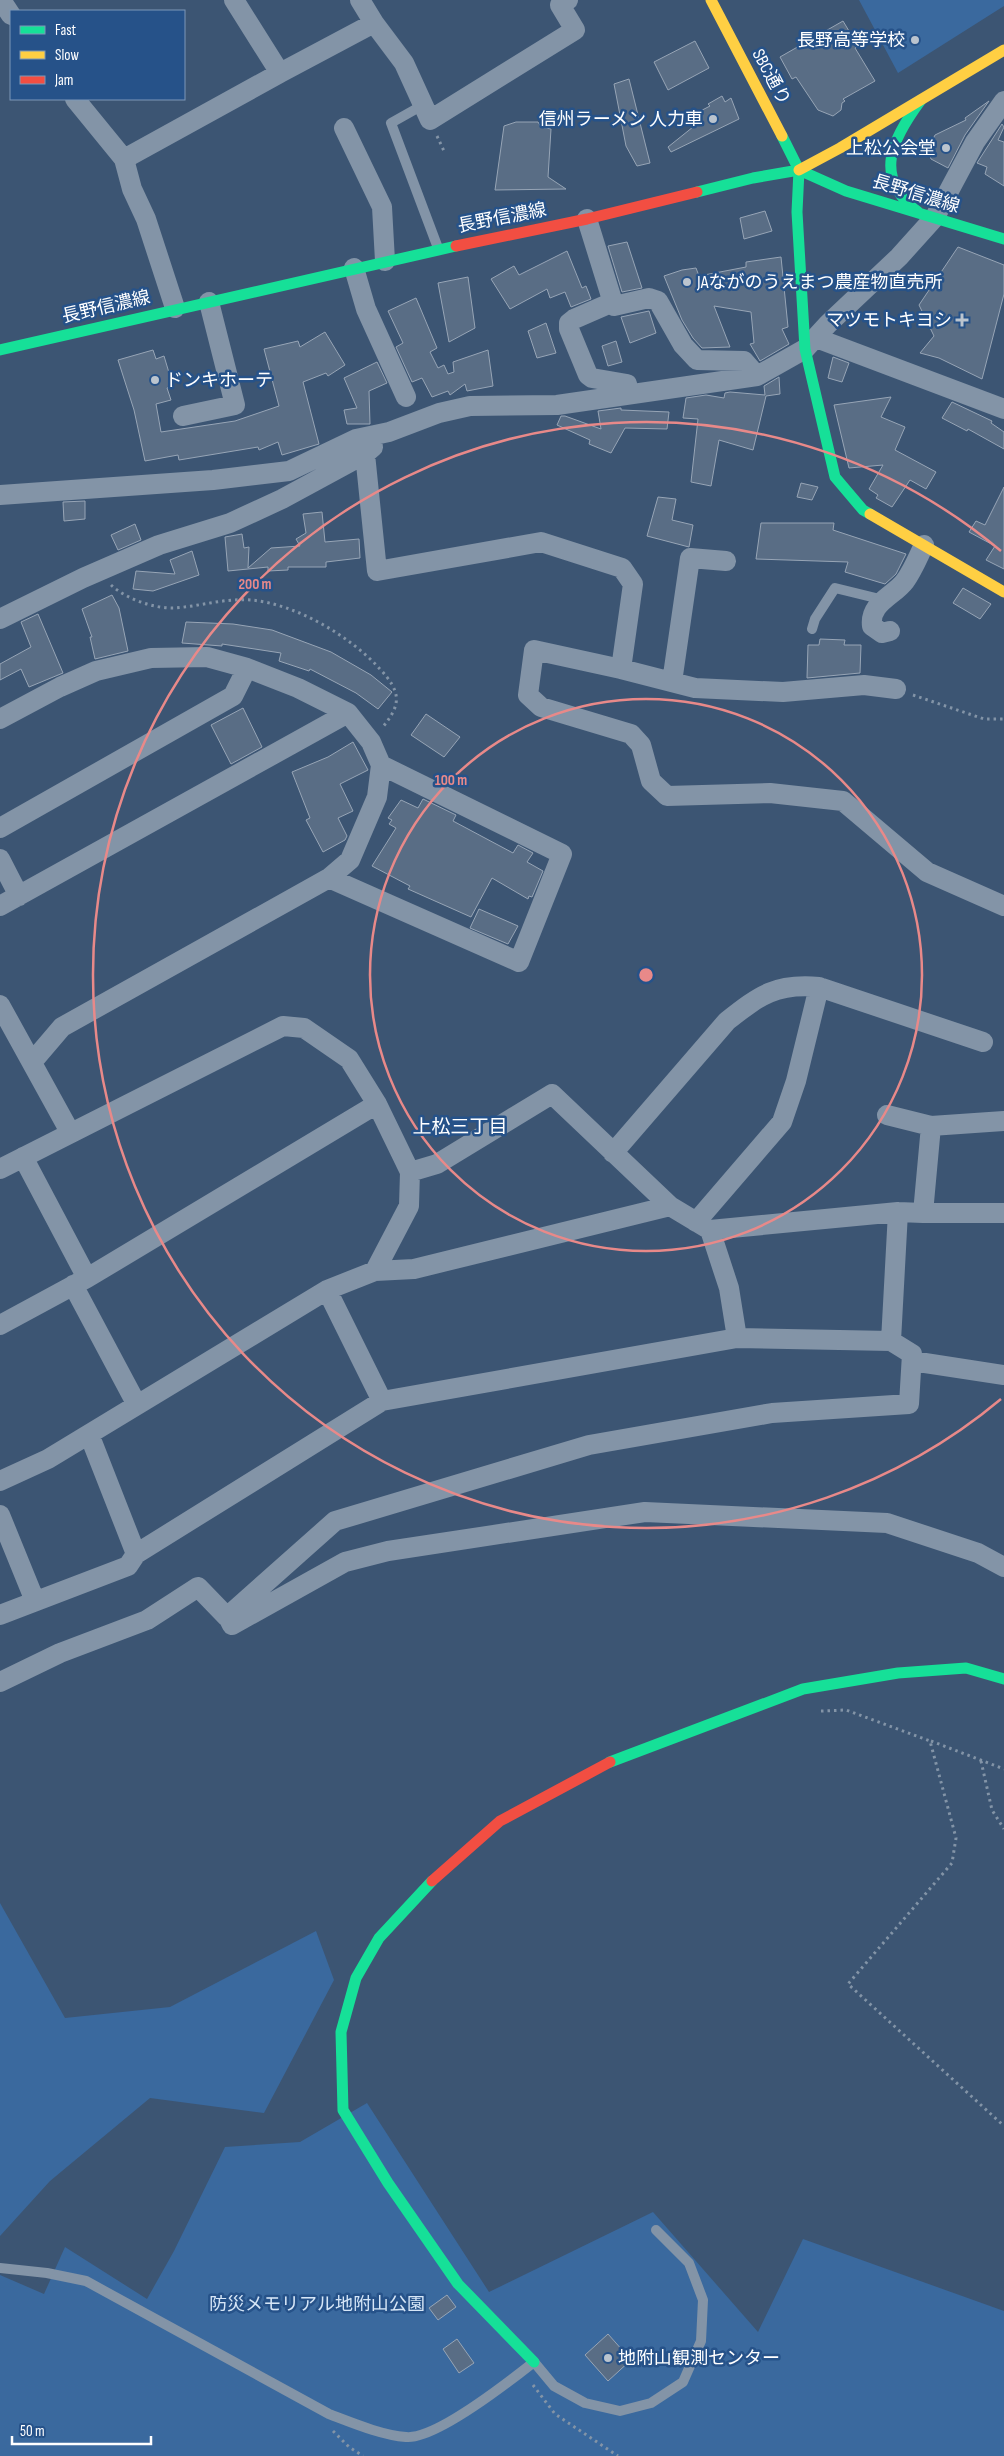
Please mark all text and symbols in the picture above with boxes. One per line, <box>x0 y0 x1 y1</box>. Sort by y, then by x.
legend <box>10 10 185 100</box>
text: Fast <box>55 21 77 40</box>
place label: 長野高等学校 <box>797 30 905 51</box>
marker: 長野高等学校 <box>909 34 921 46</box>
street label: SBC通り <box>748 45 794 109</box>
text: Slow <box>55 46 79 65</box>
text: Jam <box>54 71 73 90</box>
place label: 信州ラーメン 人力車 <box>539 109 703 130</box>
marker: 信州ラーメン 人力車 <box>707 113 719 125</box>
place label: 上松公会堂 <box>846 138 936 159</box>
marker: 上松公会堂 <box>940 142 952 154</box>
street label: 長野信濃線 <box>870 171 962 217</box>
street label: 長野信濃線 <box>456 199 548 237</box>
place label: JAながのうえまつ農産物直売所 <box>696 272 942 293</box>
marker: JAながのうえまつ農産物直売所 <box>681 276 693 288</box>
street label: 長野信濃線 <box>60 287 152 327</box>
place label: マツモトキヨシ <box>826 310 952 331</box>
marker: マツモトキヨシ <box>956 314 968 326</box>
place label: ドンキホーテ <box>165 370 273 391</box>
marker: ドンキホーテ <box>149 374 161 386</box>
text: 200 m <box>238 575 272 594</box>
text: 100 m <box>435 771 467 790</box>
centre of rings <box>637 966 655 984</box>
district label: 上松三丁目 <box>412 1116 508 1139</box>
park label: 防災メモリアル地附山公園 <box>209 2294 425 2315</box>
place label: 地附山観測センター <box>618 2348 780 2369</box>
marker: 地附山観測センター <box>602 2352 614 2364</box>
scale bar <box>12 2414 151 2446</box>
text: 50 m <box>20 2422 45 2441</box>

